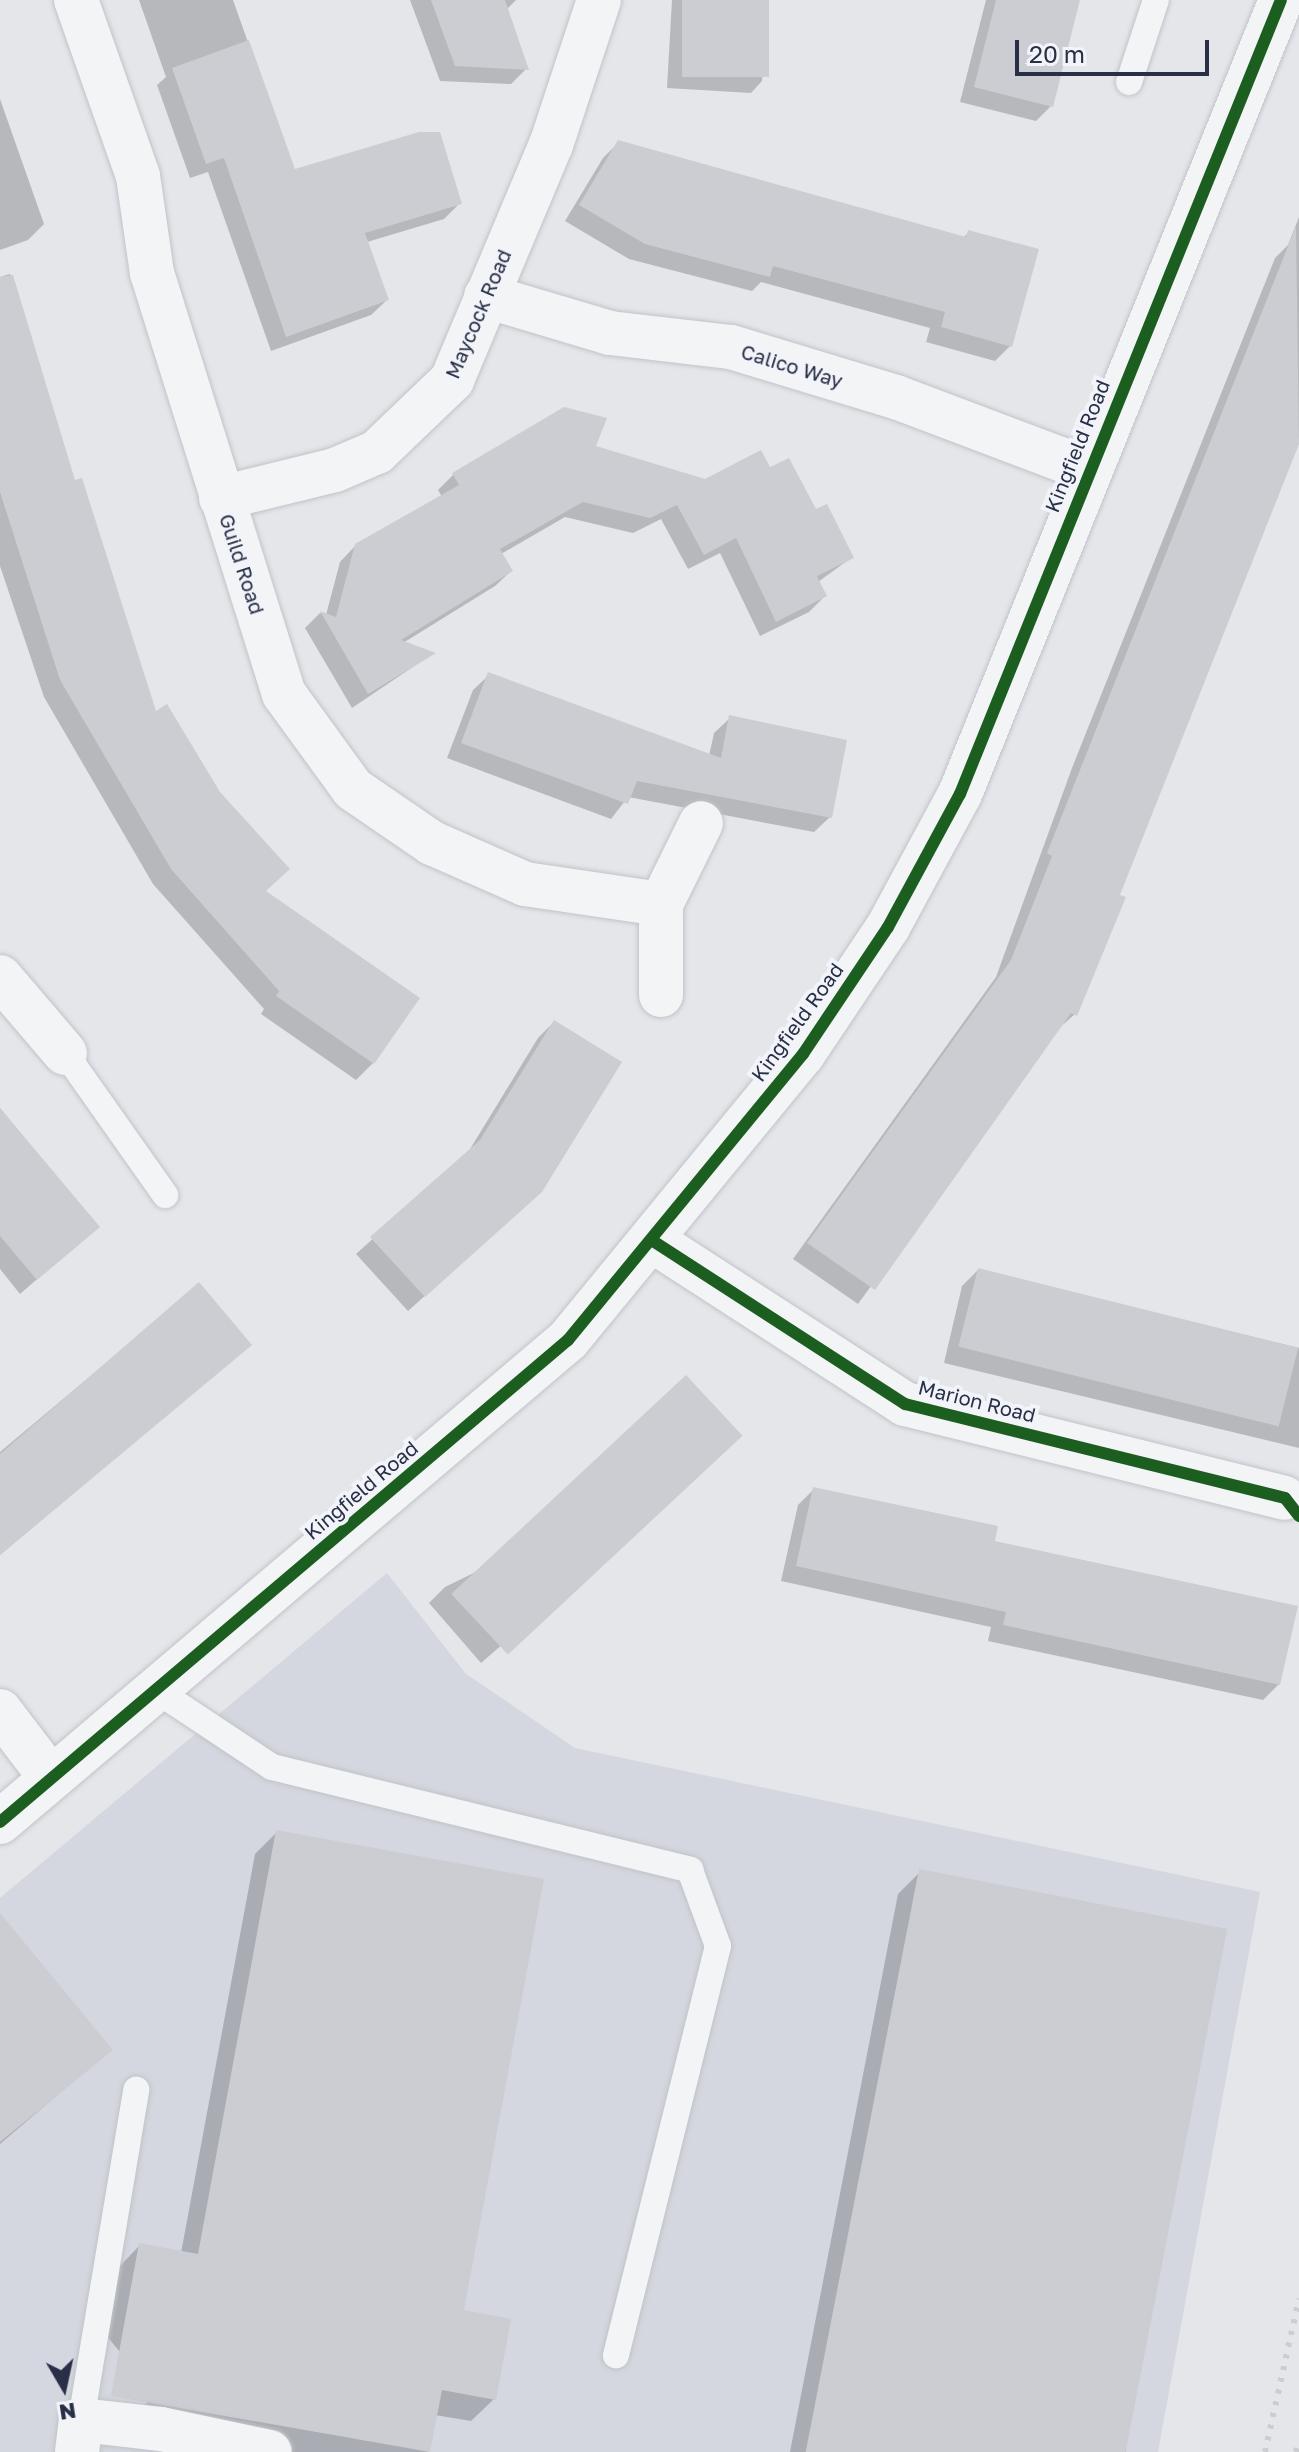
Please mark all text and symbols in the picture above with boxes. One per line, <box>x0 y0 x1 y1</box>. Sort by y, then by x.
scale bar <box>1019 24 1213 74</box>
text: 20 m <box>1029 39 1085 68</box>
street label: Maycock Road <box>440 246 516 382</box>
street label: Calico Way <box>738 339 846 393</box>
street label: Kingfield Road <box>1040 376 1114 516</box>
street label: Guild Road <box>215 511 269 617</box>
street label: Kingfield Road <box>746 958 848 1086</box>
street label: Marion Road <box>916 1375 1038 1427</box>
street label: Kingfield Road <box>299 1436 423 1544</box>
north arrow <box>24 2348 104 2428</box>
text: N <box>57 2398 78 2427</box>

